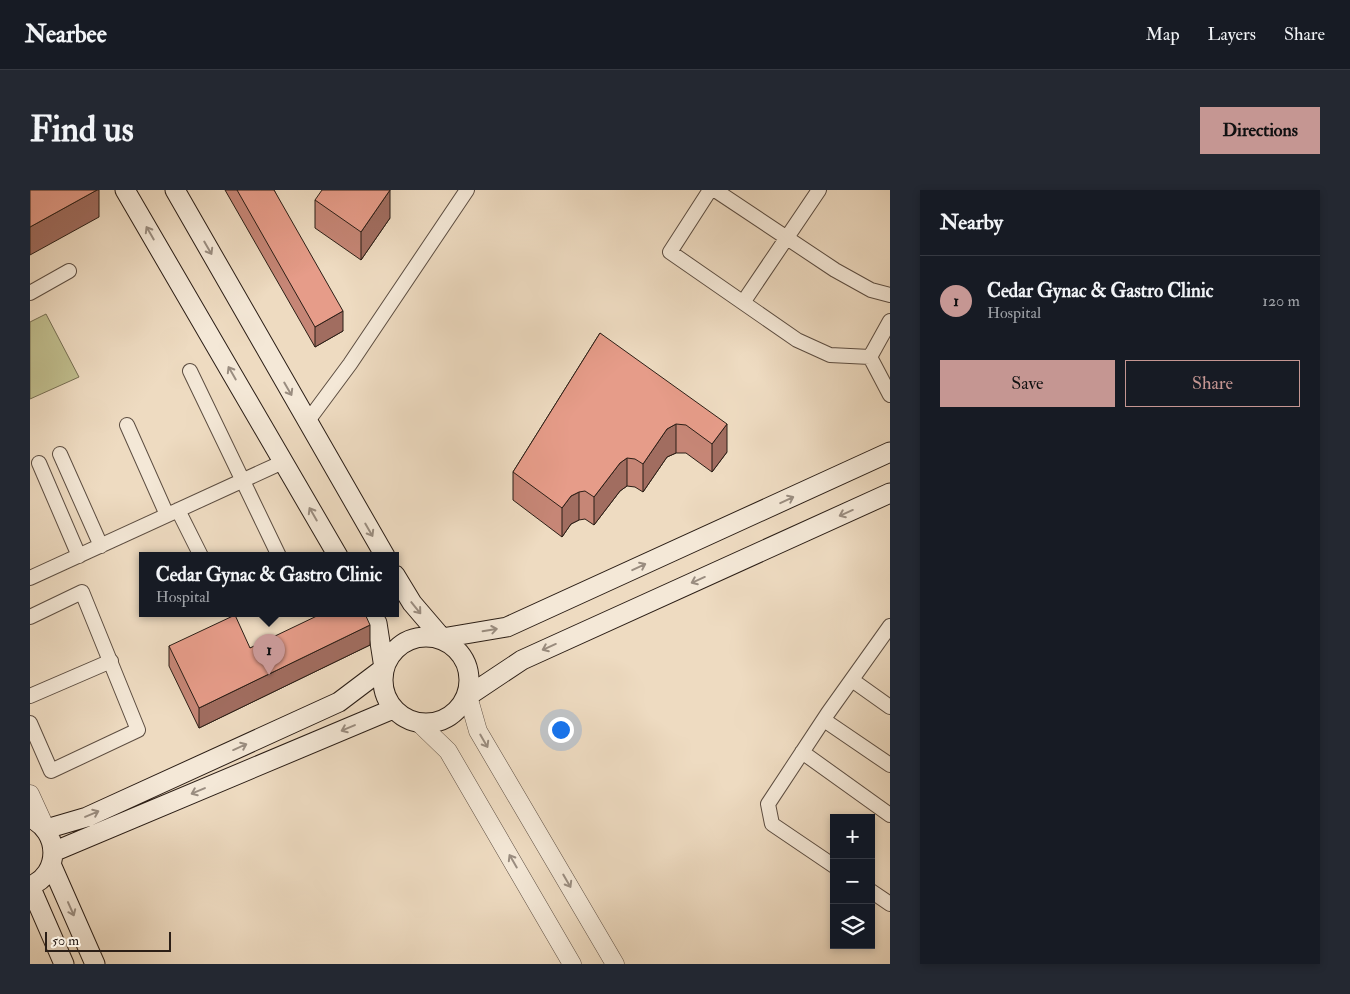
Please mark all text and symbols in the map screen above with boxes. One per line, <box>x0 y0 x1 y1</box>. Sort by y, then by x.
text: Nearbee <box>25 19 107 50</box>
text: Map <box>1146 23 1180 46</box>
text: Layers <box>1208 23 1256 46</box>
text: Share <box>1284 23 1325 46</box>
button: Directions <box>1200 107 1320 154</box>
text: Find us <box>30 108 134 152</box>
text: Nearby <box>940 209 1003 236</box>
one-way arrow <box>145 226 155 240</box>
one-way arrow <box>203 240 213 255</box>
text: Cedar Gynac & Gastro Clinic <box>987 279 1213 303</box>
text: 1 <box>953 291 959 311</box>
text: 120 m <box>1262 291 1300 311</box>
text: Hospital <box>987 303 1041 323</box>
button: Save <box>940 360 1115 407</box>
button: Share <box>1125 360 1300 407</box>
one-way arrow <box>227 366 237 381</box>
one-way arrow <box>284 381 294 395</box>
one-way arrow <box>779 494 794 504</box>
one-way arrow <box>308 507 318 522</box>
one-way arrow <box>839 509 854 519</box>
one-way arrow <box>365 522 375 536</box>
popup <box>139 552 399 617</box>
one-way arrow <box>631 562 646 571</box>
text: Cedar Gynac & Gastro Clinic <box>156 563 382 587</box>
one-way arrow <box>690 575 705 585</box>
text: Hospital <box>156 587 210 607</box>
one-way arrow <box>411 601 422 614</box>
one-way arrow <box>482 625 498 635</box>
pin: 1 <box>253 634 285 675</box>
one-way arrow <box>542 643 557 652</box>
your location <box>548 717 574 743</box>
one-way arrow <box>341 724 356 733</box>
one-way arrow <box>480 734 490 748</box>
one-way arrow <box>232 742 247 752</box>
one-way arrow <box>191 787 206 796</box>
one-way arrow <box>84 809 99 819</box>
map controls <box>830 814 875 949</box>
button: + <box>830 814 875 859</box>
one-way arrow <box>507 855 517 869</box>
button: − <box>830 859 875 904</box>
one-way arrow <box>562 874 572 888</box>
one-way arrow <box>67 901 76 916</box>
button: layers <box>830 904 875 949</box>
scale bar <box>45 929 171 952</box>
text: 50 m <box>52 932 79 949</box>

